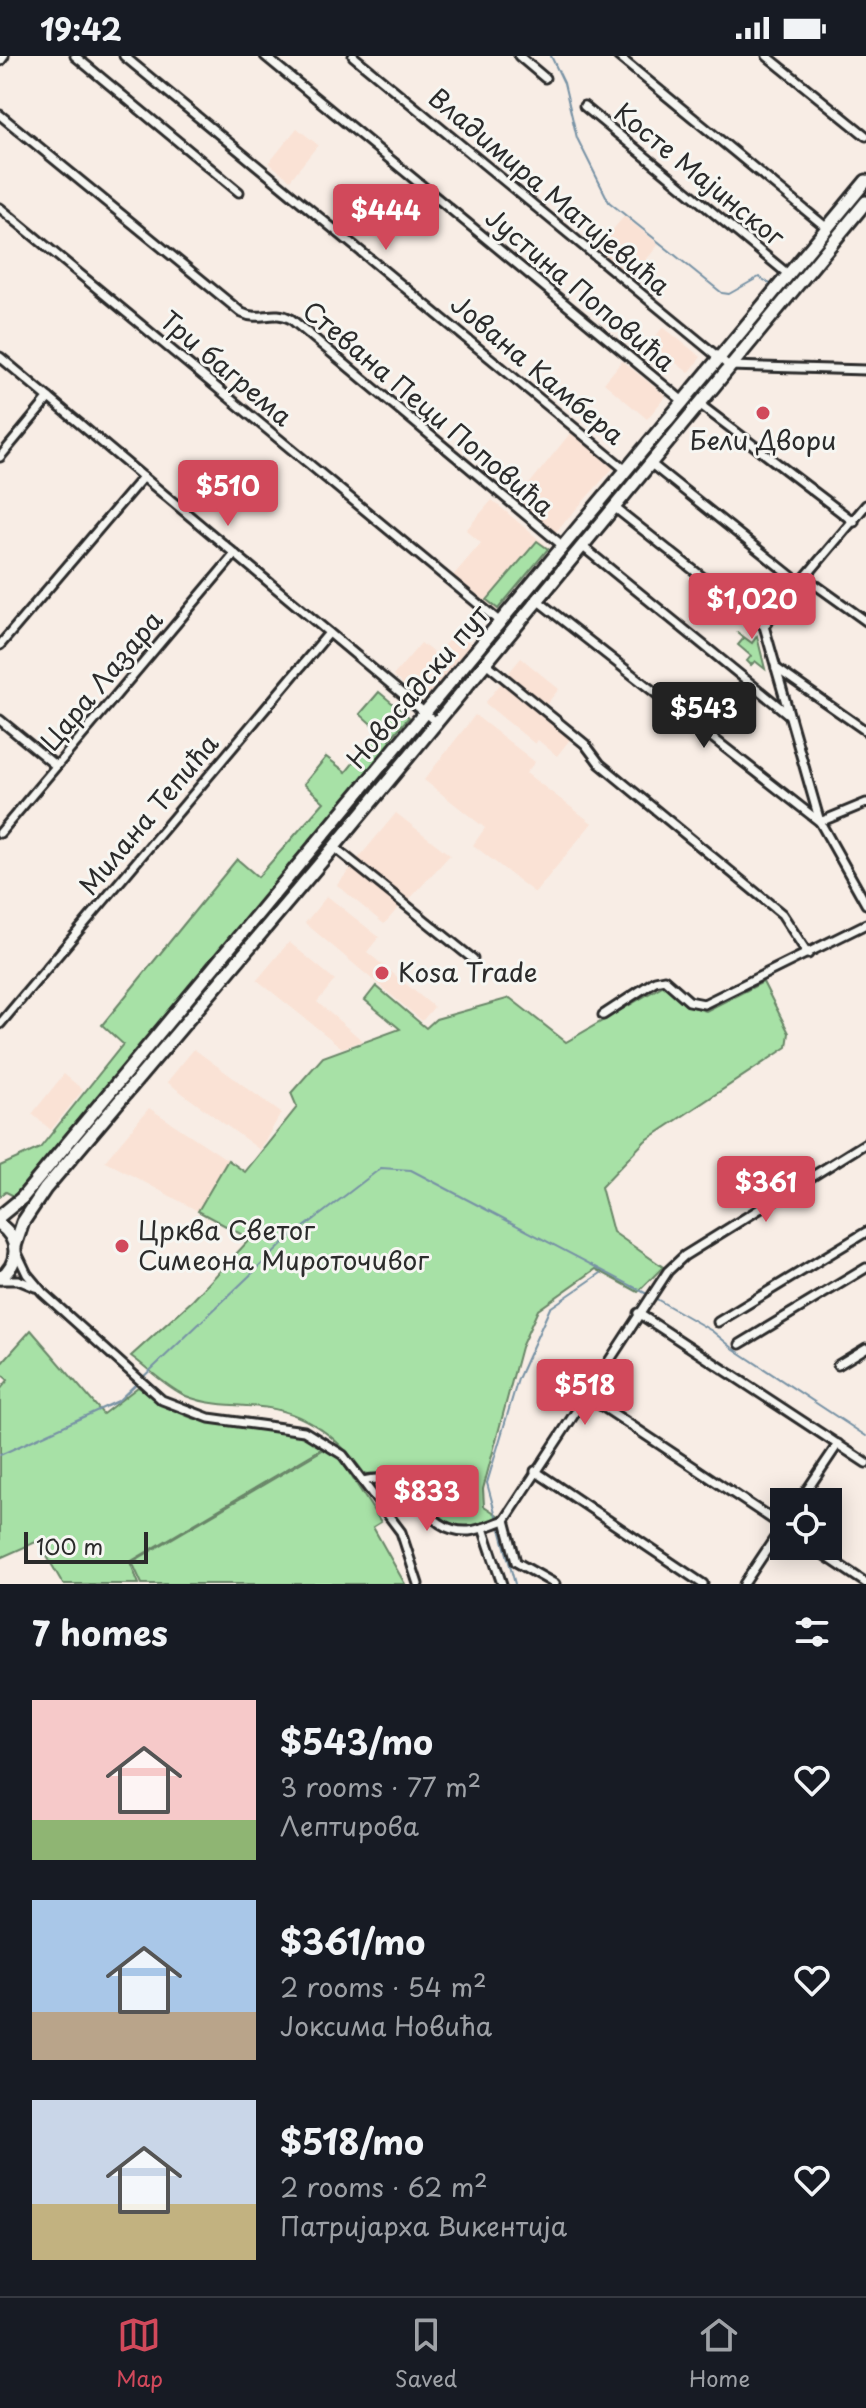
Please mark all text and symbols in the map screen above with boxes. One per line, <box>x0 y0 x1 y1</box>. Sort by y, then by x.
text: 19:42 <box>40 6 122 51</box>
street label: Владимира Матијевића <box>421 78 680 304</box>
street label: Косте Мајинског <box>606 93 794 255</box>
pin: $444 <box>339 184 433 252</box>
text: $444 <box>351 190 421 229</box>
street label: Јустина Поповића <box>478 198 685 380</box>
street label: Јована Камбера <box>443 284 634 454</box>
street label: Стевана Пеци Поповића <box>295 291 564 525</box>
street label: Три багрема <box>152 301 302 435</box>
marker: Бели Двори <box>754 404 772 422</box>
place label: Бели Двори <box>690 420 836 459</box>
pin: $510 <box>181 460 275 528</box>
text: $510 <box>196 466 260 505</box>
pin: $1,020 <box>687 573 817 641</box>
text: $1,020 <box>707 579 797 618</box>
street label: Новосадски пут <box>336 595 498 777</box>
street label: Цара Лазара <box>31 601 172 759</box>
pin: $543 <box>657 682 751 750</box>
text: $543 <box>670 688 738 727</box>
street label: Милана Тепића <box>69 725 227 903</box>
place label: Kosa Trade <box>398 952 538 991</box>
marker: Kosa Trade <box>373 964 391 982</box>
pin: $361 <box>719 1156 813 1224</box>
text: $361 <box>735 1162 797 1201</box>
place label: Црква Светог Симеона Мироточивог <box>138 1210 429 1279</box>
marker: Црква Светог Симеона Мироточивог <box>113 1237 131 1255</box>
pin: $518 <box>538 1359 632 1427</box>
text: $518 <box>555 1365 615 1404</box>
pin: $833 <box>380 1465 474 1533</box>
text: $833 <box>394 1471 460 1510</box>
map controls <box>770 1488 842 1560</box>
button: locate <box>770 1488 842 1560</box>
scale bar <box>24 1528 148 1564</box>
text: 100 m <box>36 1529 103 1562</box>
text: 7 homes <box>32 1606 168 1658</box>
icon: filters <box>790 1610 834 1654</box>
text: $543/mo <box>280 1715 433 1767</box>
icon: home <box>96 1732 192 1828</box>
icon: heart <box>790 1758 834 1802</box>
text: 3 rooms · 77 m² <box>280 1767 481 1806</box>
text: Лептирова <box>280 1806 419 1845</box>
text: $361/mo <box>280 1915 425 1967</box>
icon: home <box>96 1932 192 2028</box>
icon: heart <box>790 1958 834 2002</box>
text: 2 rooms · 54 m² <box>280 1967 487 2006</box>
text: Јоксима Новића <box>280 2006 492 2045</box>
text: $518/mo <box>280 2115 424 2167</box>
icon: home <box>96 2132 192 2228</box>
icon: heart <box>790 2158 834 2202</box>
text: 2 rooms · 62 m² <box>280 2167 488 2206</box>
text: Патријарха Викентија <box>280 2206 567 2245</box>
tab: Map <box>116 2313 163 2394</box>
tab: Saved <box>395 2313 457 2394</box>
tab: Home <box>689 2313 750 2394</box>

